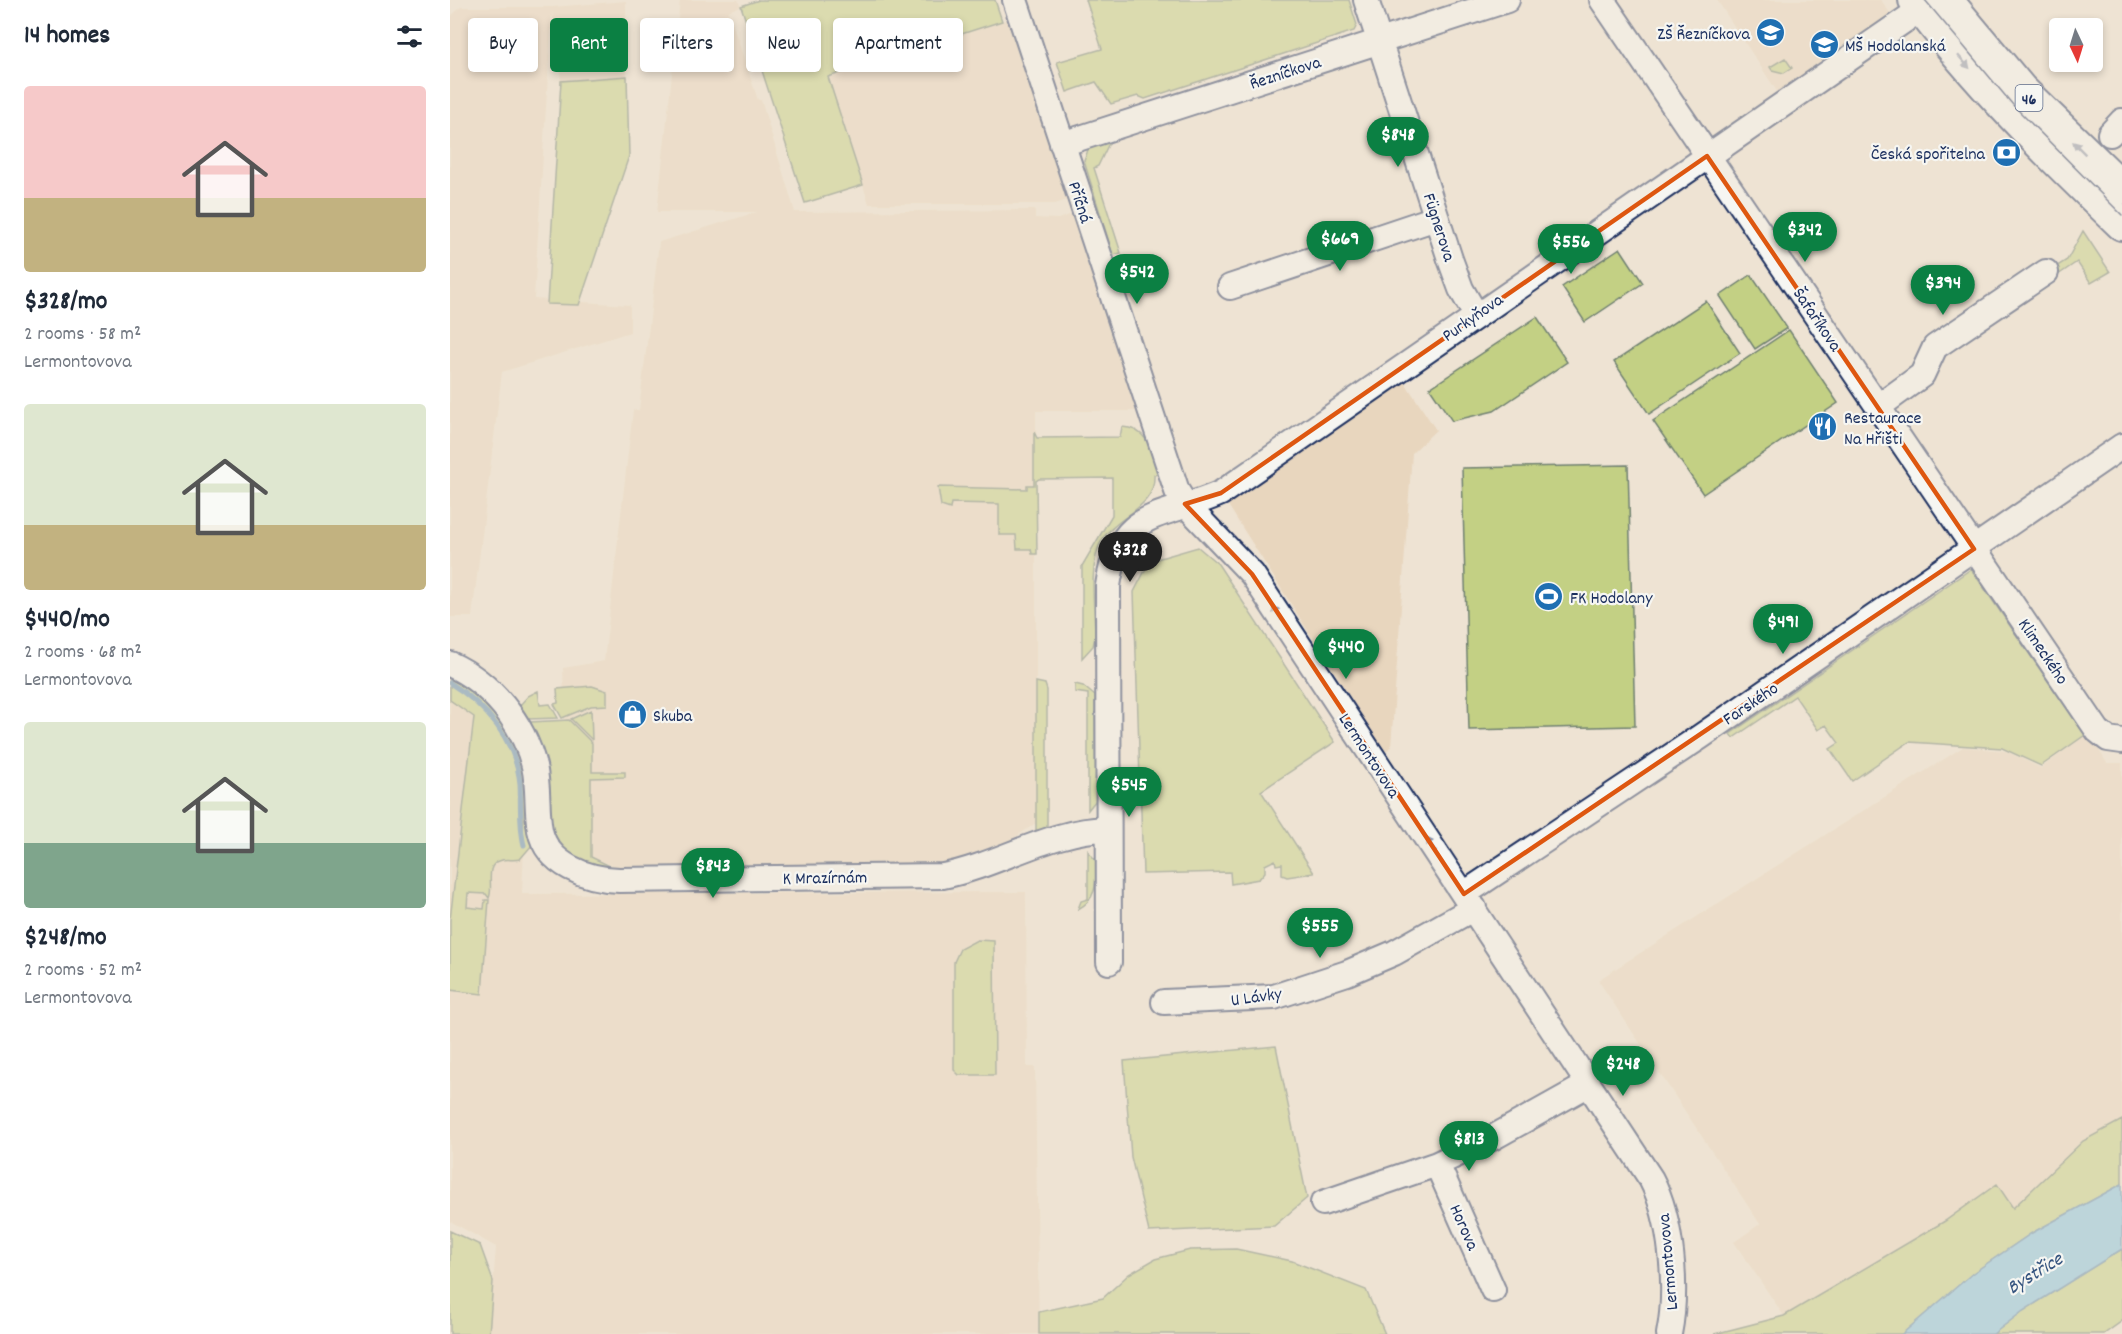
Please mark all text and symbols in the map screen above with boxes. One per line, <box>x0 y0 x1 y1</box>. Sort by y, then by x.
school or university icon: ZŠ Řezníčkova <box>1755 17 1787 49</box>
text: 14 homes <box>24 18 110 55</box>
chip: Buy <box>468 18 538 72</box>
chip: Rent <box>550 18 628 72</box>
chip: Filters <box>640 18 734 72</box>
chip: New <box>746 18 821 72</box>
chip: Apartment <box>833 18 963 72</box>
north arrow <box>2049 18 2103 72</box>
map controls <box>2049 18 2103 72</box>
icon: filters <box>393 20 426 53</box>
place label: ZŠ Řezníčkova <box>1657 23 1751 48</box>
school or university icon: MŠ Hodolanská <box>1808 29 1840 61</box>
place label: MŠ Hodolanská <box>1845 35 1946 60</box>
street label: Řezníčkova <box>1247 51 1325 98</box>
one-way arrow <box>1957 54 1970 69</box>
road number: 46 <box>2016 85 2042 111</box>
pin: $848 <box>1362 117 1434 168</box>
text: $848 <box>1381 122 1415 150</box>
icon: home <box>171 125 279 233</box>
bank icon: Česká spořitelna <box>1990 137 2022 169</box>
one-way arrow <box>2072 142 2086 156</box>
place label: Česká spořitelna <box>1871 143 1986 168</box>
street label: Příčná <box>1060 179 1097 227</box>
street label: Fügnerova <box>1415 190 1461 266</box>
pin: $342 <box>1769 212 1841 263</box>
text: $342 <box>1787 217 1823 245</box>
pin: $669 <box>1304 221 1376 272</box>
pin: $556 <box>1535 224 1607 275</box>
text: $669 <box>1321 226 1359 254</box>
text: $556 <box>1552 229 1590 257</box>
pin: $542 <box>1101 254 1173 305</box>
text: $542 <box>1119 259 1155 287</box>
pin: $394 <box>1907 265 1979 316</box>
text: $394 <box>1925 270 1961 298</box>
text: $328/mo <box>24 284 107 321</box>
street label: Šafaříkova <box>1785 284 1847 358</box>
street label: Purkyňova <box>1438 289 1510 349</box>
text: 2 rooms · 58 m² <box>24 321 141 349</box>
text: Lermontovova <box>24 349 132 377</box>
place label: Restaurace Na Hřišti <box>1844 407 1921 453</box>
restaurant icon: Restaurace Na Hřišti <box>1807 411 1839 443</box>
icon: home <box>171 443 279 551</box>
pin: $328 <box>1094 532 1166 583</box>
text: $328 <box>1112 537 1148 565</box>
sports icon: FK Hodolany <box>1533 581 1565 613</box>
place label: FK Hodolany <box>1570 587 1653 612</box>
text: $440/mo <box>24 602 110 639</box>
pin: $491 <box>1747 604 1819 655</box>
one-way arrow <box>1272 605 1283 621</box>
text: $491 <box>1767 609 1799 637</box>
street label: Klimeckého <box>2011 614 2073 690</box>
pin: $440 <box>1310 629 1382 680</box>
text: $440 <box>1327 634 1365 662</box>
text: 2 rooms · 68 m² <box>24 639 142 667</box>
text: Lermontovova <box>24 667 132 695</box>
street label: Farského <box>1719 677 1784 733</box>
shop icon: Skuba <box>616 699 648 731</box>
place label: Skuba <box>653 705 693 730</box>
street label: Lermontovova <box>1331 709 1405 804</box>
icon: home <box>171 761 279 869</box>
pin: $545 <box>1093 767 1165 818</box>
text: $545 <box>1111 772 1147 800</box>
one-way arrow <box>1425 838 1437 854</box>
pin: $843 <box>677 848 749 899</box>
text: $843 <box>695 853 731 881</box>
street label: K Mrazírnám <box>783 866 868 893</box>
pin: $555 <box>1284 908 1356 959</box>
text: $555 <box>1301 913 1339 941</box>
text: $248/mo <box>24 920 107 957</box>
text: 2 rooms · 52 m² <box>24 957 142 985</box>
street label: U Lávky <box>1229 982 1284 1014</box>
text: Lermontovova <box>24 985 132 1013</box>
pin: $248 <box>1587 1046 1659 1097</box>
text: $248 <box>1605 1051 1641 1079</box>
pin: $813 <box>1433 1121 1505 1172</box>
text: $813 <box>1453 1126 1485 1154</box>
street label: Horova <box>1442 1201 1484 1255</box>
street label: Lermontovova <box>1653 1212 1686 1311</box>
water label: Bystřice <box>2002 1246 2070 1303</box>

